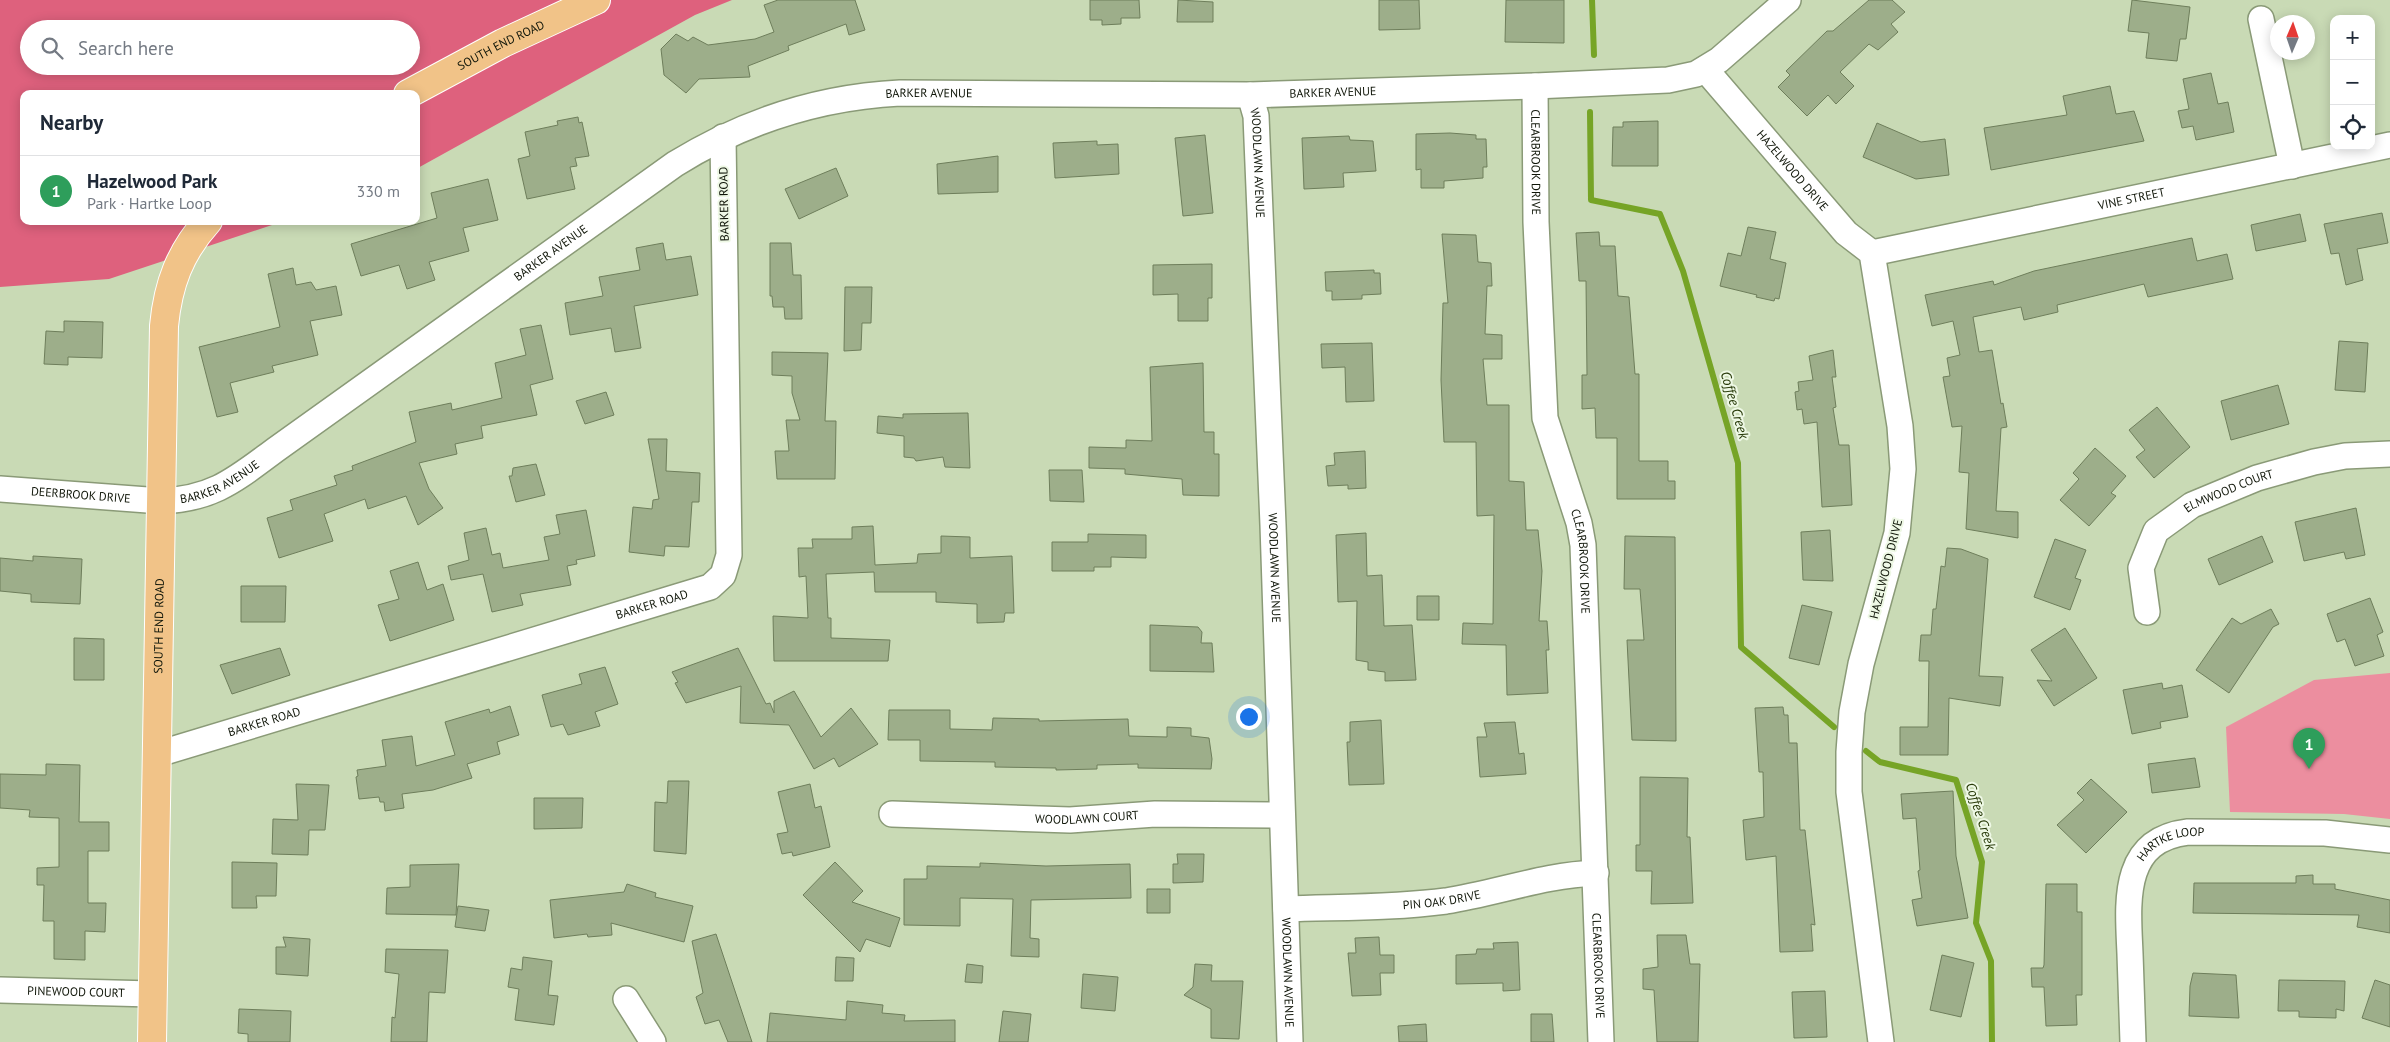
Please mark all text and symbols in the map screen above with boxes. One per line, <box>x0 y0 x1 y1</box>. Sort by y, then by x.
north arrow <box>2270 15 2315 60</box>
map controls <box>2330 15 2375 150</box>
button: + <box>2330 15 2375 60</box>
street label: SOUTH END ROAD <box>455 17 547 73</box>
search box <box>20 20 420 75</box>
icon: search <box>38 34 66 62</box>
text: Search here <box>78 36 174 60</box>
button: − <box>2330 60 2375 105</box>
street label: BARKER AVENUE <box>1289 83 1377 101</box>
street label: BARKER AVENUE <box>885 85 972 101</box>
button: locate <box>2330 105 2375 150</box>
street label: WOODLAWN AVENUE <box>1247 106 1268 218</box>
text: Nearby <box>40 109 103 136</box>
street label: CLEARBROOK DRIVE <box>1528 109 1544 215</box>
street label: HAZELWOOD DRIVE <box>1754 127 1832 214</box>
street label: BARKER ROAD <box>715 166 732 241</box>
text: Hazelwood Park <box>87 169 217 193</box>
text: 1 <box>51 181 61 201</box>
text: 330 m <box>357 181 400 201</box>
street label: VINE STREET <box>2096 184 2166 213</box>
text: Park · Hartke Loop <box>87 193 212 213</box>
street label: BARKER AVENUE <box>511 221 590 284</box>
water label: Coffee Creek <box>1717 369 1753 442</box>
street label: BARKER AVENUE <box>179 457 262 506</box>
street label: ELMWOOD COURT <box>2181 466 2275 516</box>
street label: DEERBROOK DRIVE <box>30 483 131 506</box>
street label: CLEARBROOK DRIVE <box>1568 507 1593 614</box>
street label: WOODLAWN AVENUE <box>1266 513 1284 623</box>
street label: HAZELWOOD DRIVE <box>1866 518 1905 620</box>
street label: SOUTH END ROAD <box>150 578 167 674</box>
street label: BARKER ROAD <box>614 586 690 622</box>
street label: BARKER ROAD <box>226 703 302 739</box>
your location <box>1236 704 1262 730</box>
pin: 1 <box>2293 728 2325 769</box>
water label: Coffee Creek <box>1962 780 2001 853</box>
street label: WOODLAWN COURT <box>1035 807 1139 827</box>
street label: HARTKE LOOP <box>2133 824 2205 864</box>
street label: PIN OAK DRIVE <box>1402 886 1482 912</box>
street label: CLEARBROOK DRIVE <box>1589 913 1608 1019</box>
street label: WOODLAWN AVENUE <box>1279 917 1298 1028</box>
street label: PINEWOOD COURT <box>27 983 125 1000</box>

